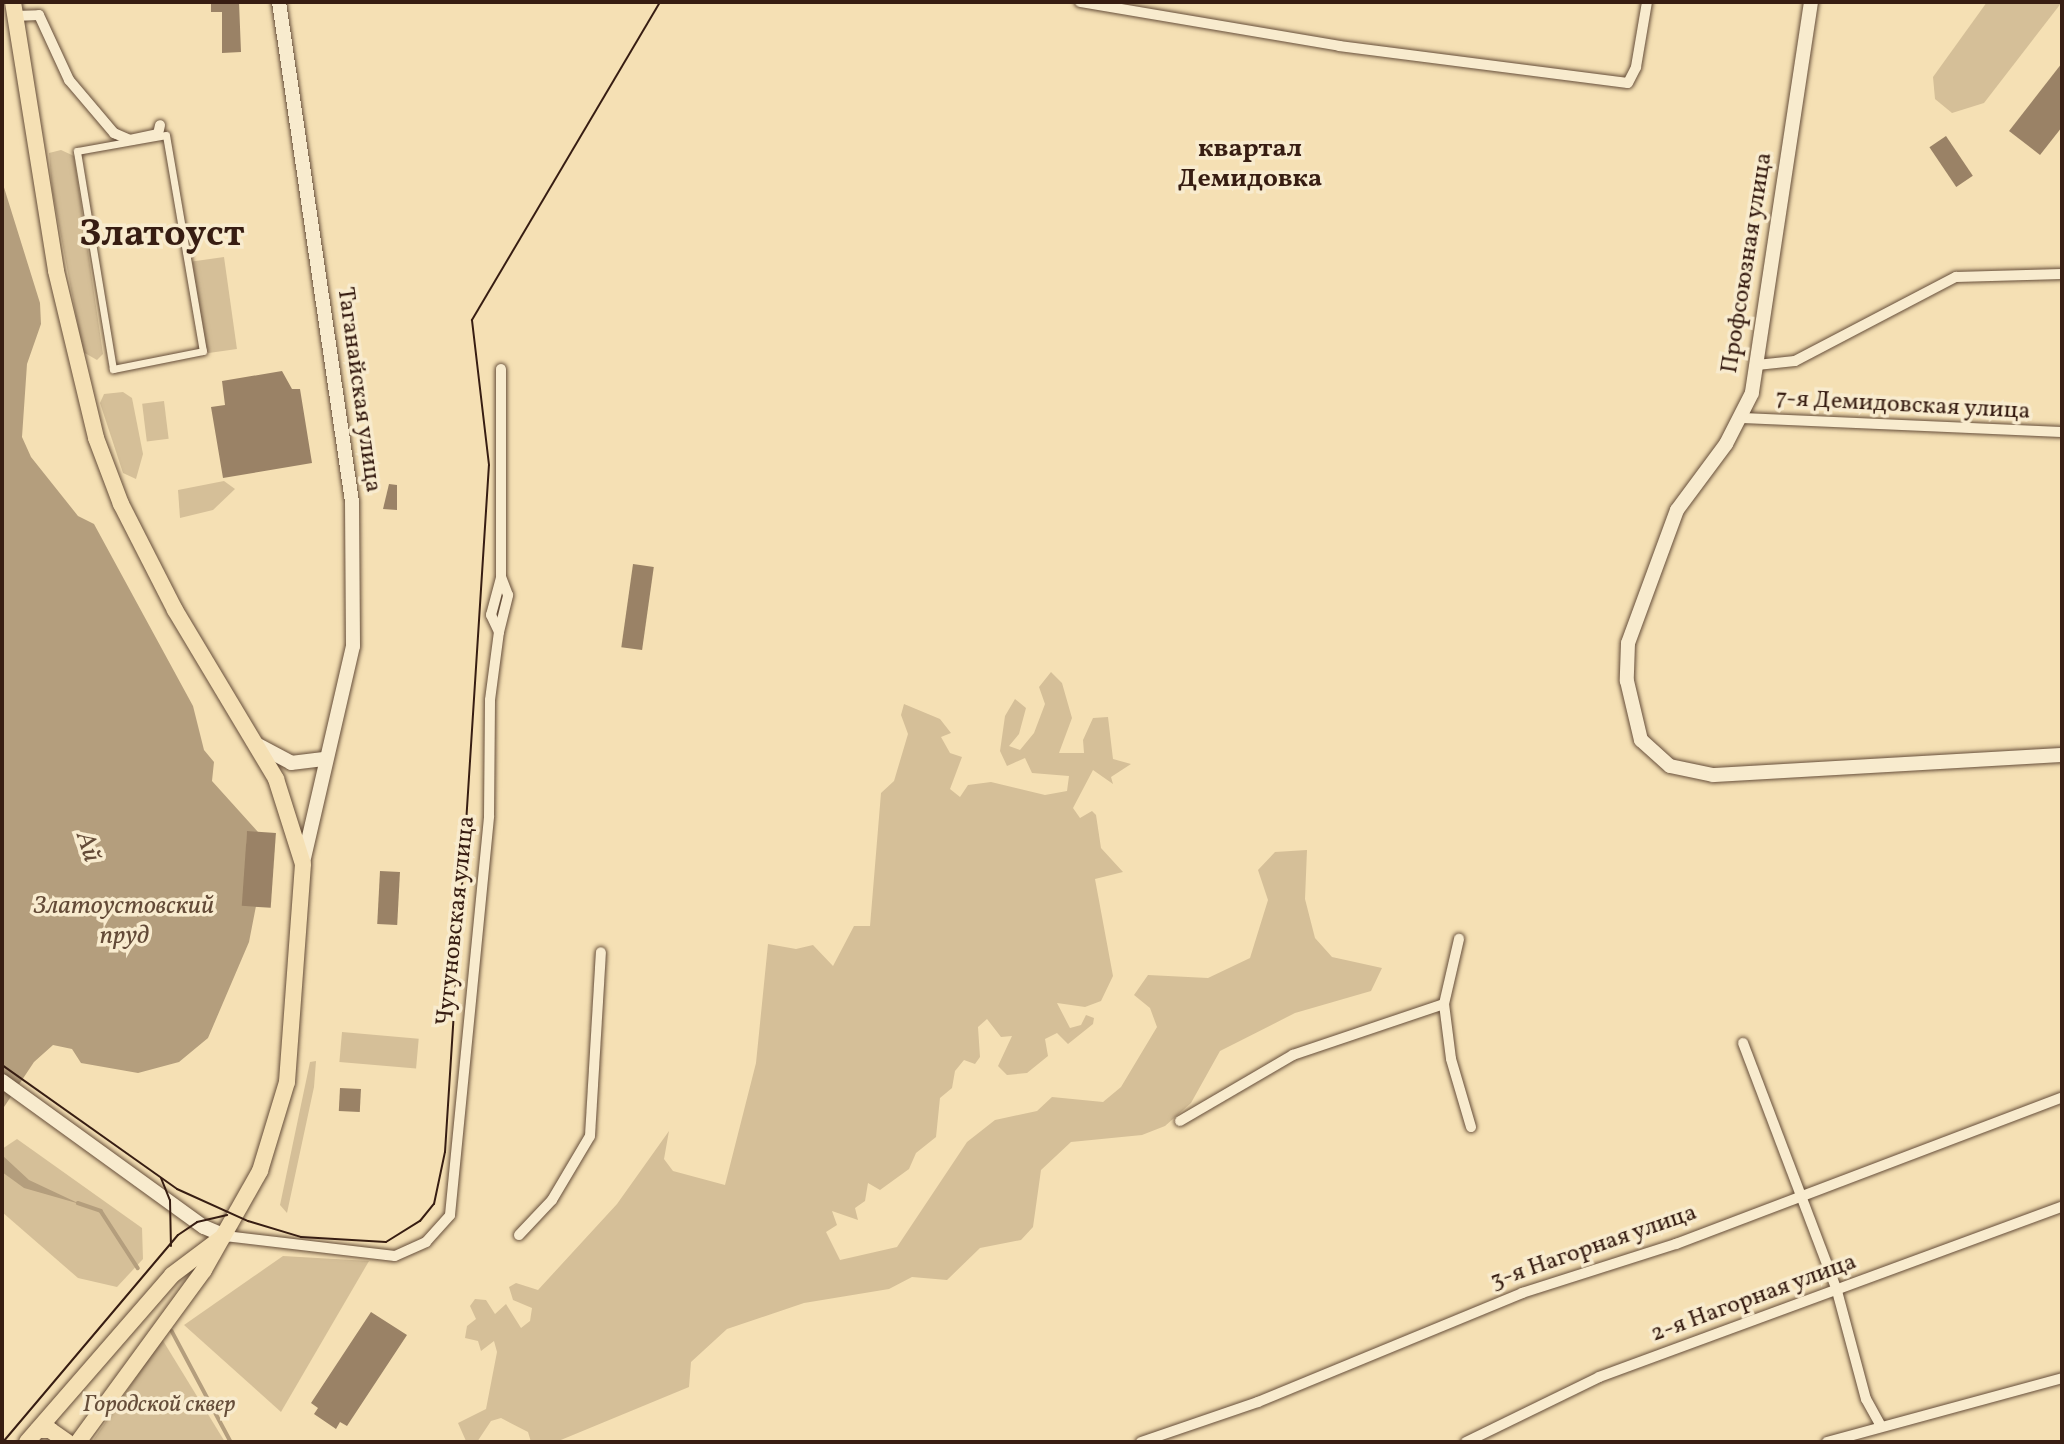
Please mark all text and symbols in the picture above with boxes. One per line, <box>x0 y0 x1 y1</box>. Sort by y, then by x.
district label: квартал Демидовка <box>1178 134 1322 196</box>
street label: Профсоюзная улица <box>1716 150 1780 376</box>
district label: Златоуст <box>79 213 245 259</box>
street label: Таганайская улица <box>329 285 387 495</box>
street label: 7-я Демидовская улица <box>1774 385 2032 427</box>
street label: Чугуновская улица <box>432 814 482 1028</box>
water label: Ай <box>67 828 107 866</box>
water label: Златоустовский пруд <box>34 891 214 953</box>
street label: 3-я Нагорная улица <box>1487 1199 1701 1297</box>
street label: 2-я Нагорная улица <box>1647 1248 1861 1350</box>
park label: Городской сквер <box>83 1392 235 1420</box>

